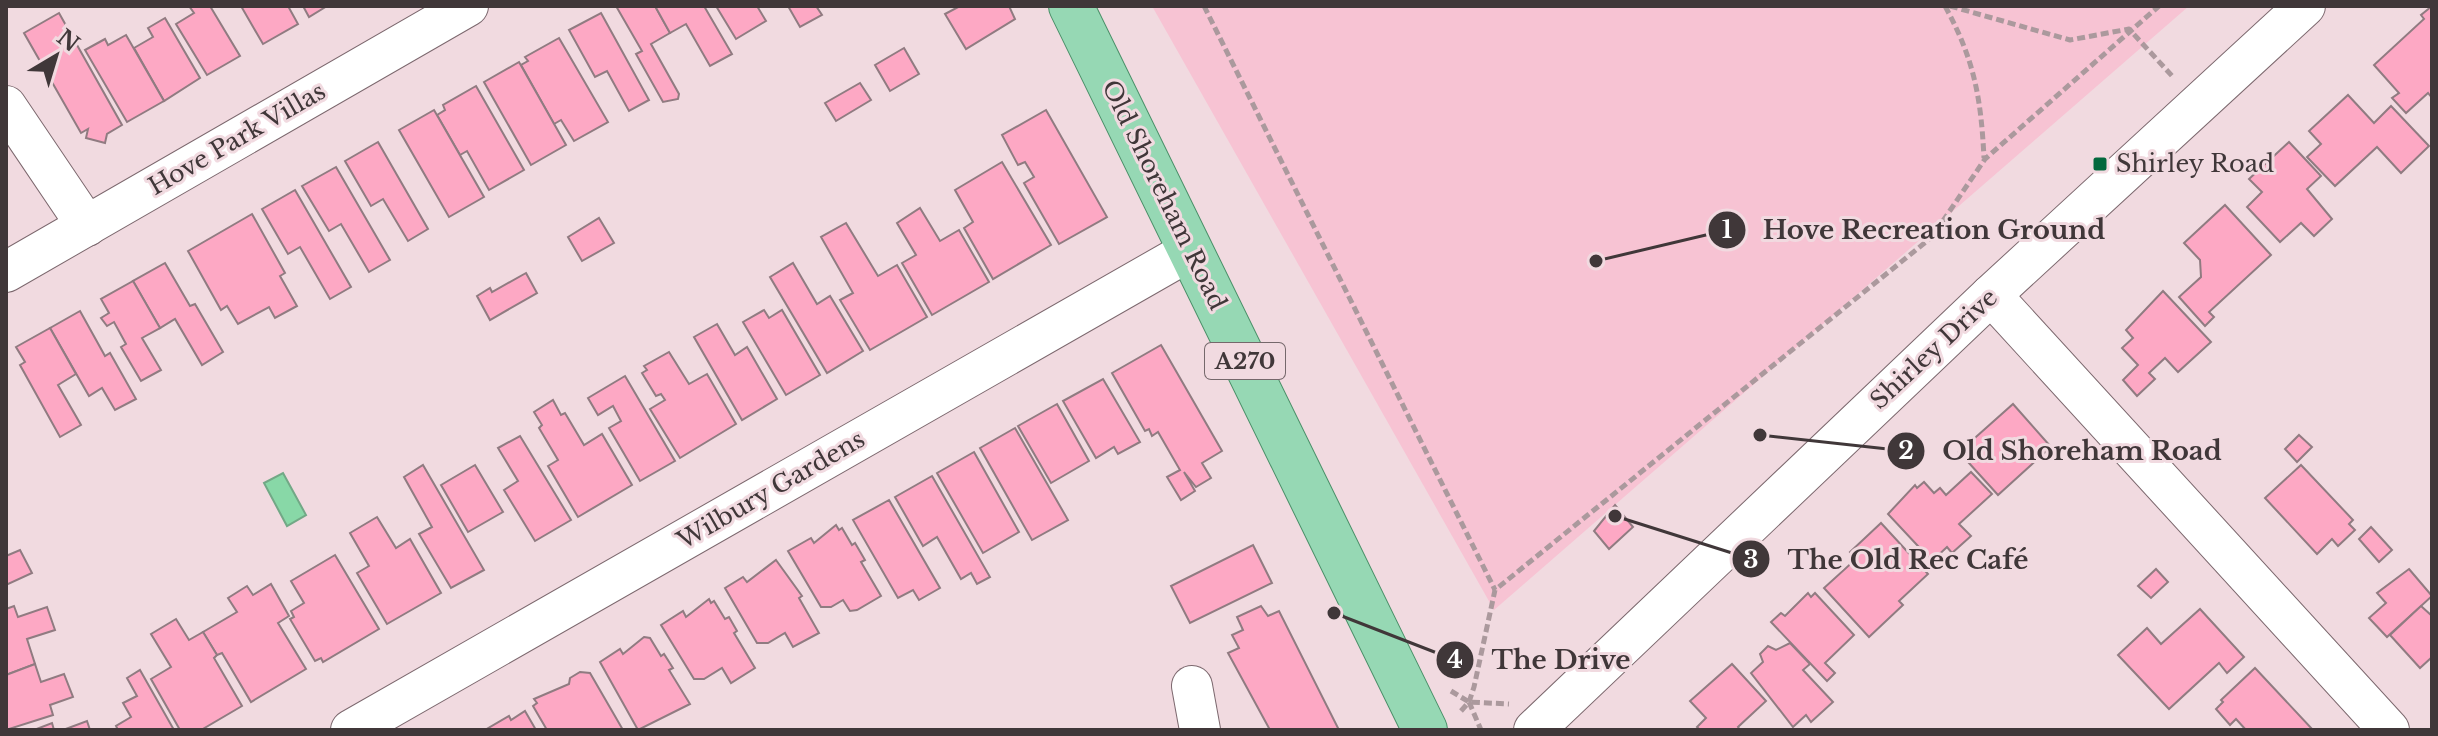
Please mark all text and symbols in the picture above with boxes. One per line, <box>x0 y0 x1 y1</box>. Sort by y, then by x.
north arrow <box>16 16 96 96</box>
text: N <box>52 24 85 58</box>
street label: Old Shoreham Road <box>1096 75 1233 314</box>
street label: Hove Park Villas <box>143 76 330 201</box>
place label: Shirley Road <box>2116 149 2274 178</box>
marker: Shirley Road <box>2091 155 2109 173</box>
callout: Hove Recreation Ground <box>1707 205 2121 255</box>
text: Hove Recreation Ground <box>1763 214 2105 246</box>
text: 1 <box>1722 215 1732 244</box>
street label: Shirley Drive <box>1864 282 2003 415</box>
road number: A270 <box>1205 343 1285 379</box>
street label: Wilbury Gardens <box>671 424 870 556</box>
callout: Old Shoreham Road <box>1886 426 2238 476</box>
text: Old Shoreham Road <box>1942 435 2222 467</box>
text: 2 <box>1898 436 1914 465</box>
callout: The Old Rec Café <box>1731 534 2044 584</box>
text: The Old Rec Café <box>1787 544 2029 576</box>
text: 3 <box>1743 545 1759 574</box>
callout: The Drive <box>1435 635 1646 685</box>
text: The Drive <box>1491 644 1631 676</box>
text: 4 <box>1447 645 1463 674</box>

